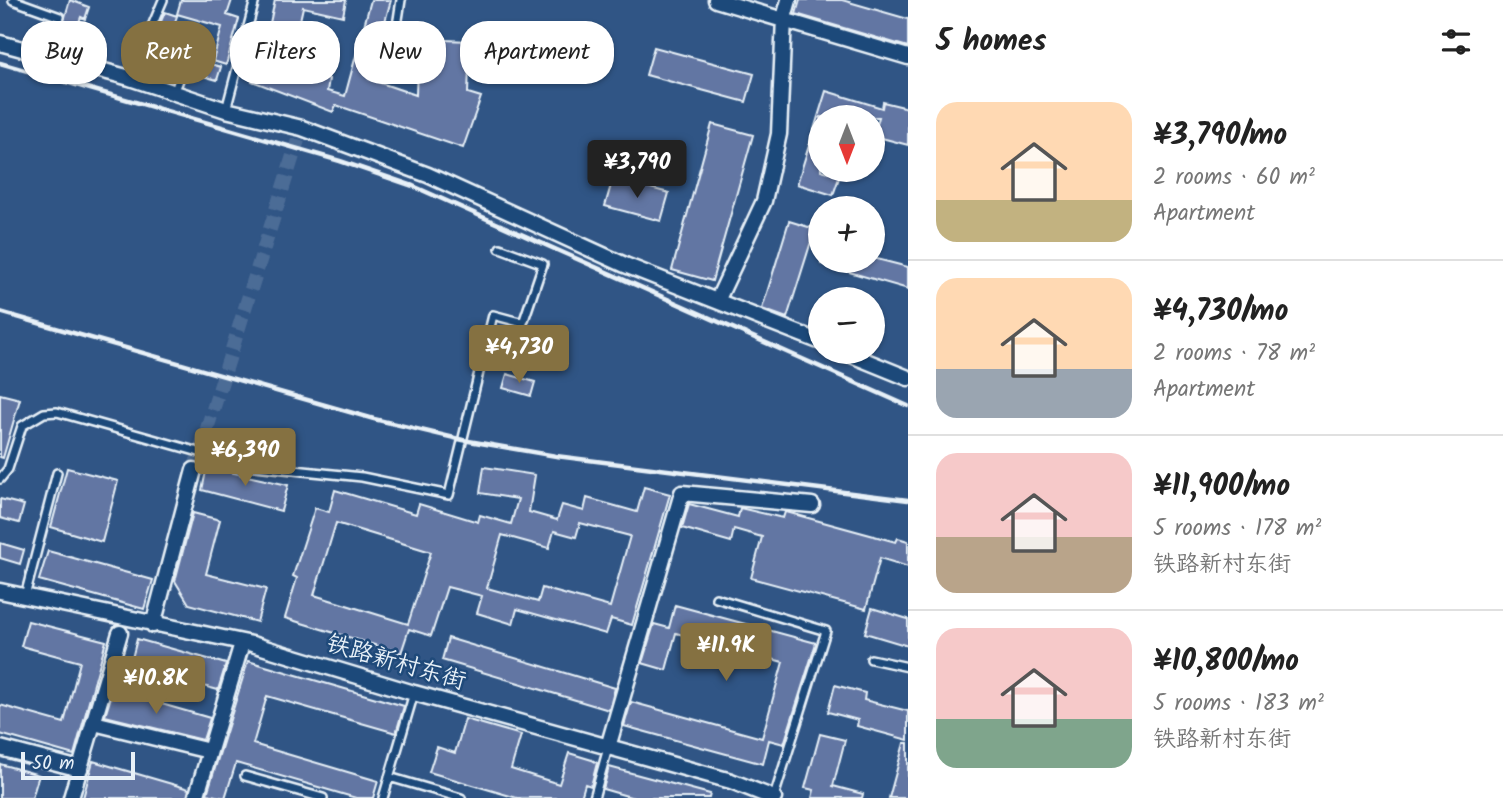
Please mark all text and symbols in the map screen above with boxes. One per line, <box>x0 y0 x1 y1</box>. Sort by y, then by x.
text: 5 homes <box>936 18 1047 66</box>
chip: Buy <box>21 21 107 84</box>
chip: Rent <box>121 21 216 84</box>
chip: Filters <box>230 21 340 84</box>
chip: New <box>354 21 446 84</box>
chip: Apartment <box>460 21 614 84</box>
icon: filters <box>1437 23 1475 61</box>
north arrow <box>808 105 886 182</box>
map controls <box>808 105 885 364</box>
text: ¥3,790/mo <box>1153 112 1287 160</box>
icon: home <box>992 130 1076 214</box>
pin: ¥3,790 <box>580 140 694 200</box>
text: ¥3,790 <box>603 145 671 181</box>
text: 2 rooms · 60 m² <box>1153 160 1315 196</box>
button: + <box>808 196 885 273</box>
text: Apartment <box>1153 196 1255 232</box>
button: − <box>808 287 885 364</box>
text: ¥4,730/mo <box>1153 288 1288 336</box>
icon: home <box>992 306 1076 390</box>
pin: ¥4,730 <box>462 326 576 385</box>
text: ¥4,730 <box>485 330 553 366</box>
text: 2 rooms · 78 m² <box>1153 336 1315 372</box>
text: Apartment <box>1153 372 1255 408</box>
pin: ¥6,390 <box>188 428 302 488</box>
text: ¥6,390 <box>211 433 279 469</box>
text: ¥11,900/mo <box>1153 463 1290 511</box>
icon: home <box>992 481 1076 565</box>
text: 5 rooms · 178 m² <box>1153 511 1321 547</box>
text: 铁路新村东街 <box>1153 547 1291 583</box>
street label: 铁路新村东街 <box>321 624 471 702</box>
pin: ¥11.9K <box>669 624 783 683</box>
text: ¥11.9K <box>697 628 755 664</box>
text: ¥10,800/mo <box>1153 638 1299 686</box>
pin: ¥10.8K <box>99 656 213 716</box>
icon: home <box>992 656 1076 740</box>
text: ¥10.8K <box>123 661 189 697</box>
text: 5 rooms · 183 m² <box>1153 686 1324 722</box>
text: 铁路新村东街 <box>1153 722 1291 758</box>
scale bar <box>21 749 135 781</box>
text: 50 m <box>32 749 74 779</box>

